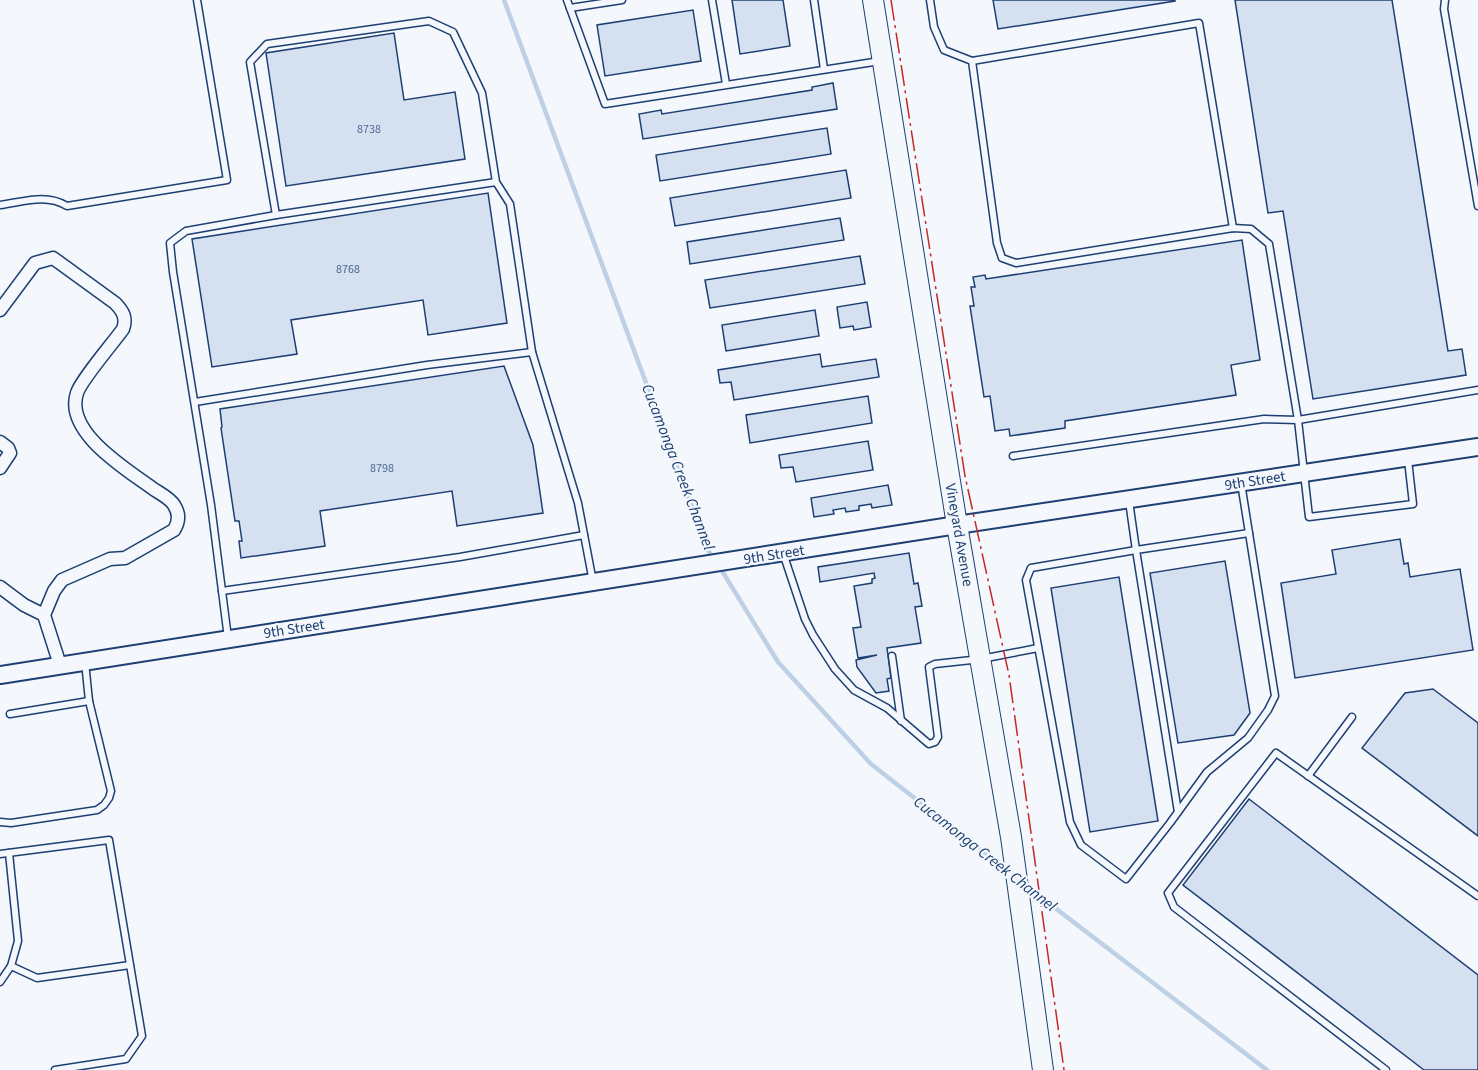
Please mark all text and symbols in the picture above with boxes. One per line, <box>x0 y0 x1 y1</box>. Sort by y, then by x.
house number: 8738 <box>357 121 381 138</box>
house number: 8768 <box>336 261 360 278</box>
water label: Cucamonga Creek Channel <box>636 381 720 553</box>
house number: 8798 <box>370 460 394 477</box>
street label: 9th Street <box>1223 466 1287 496</box>
street label: Vineyard Avenue <box>940 482 978 588</box>
street label: 9th Street <box>742 540 806 570</box>
street label: 9th Street <box>262 614 326 644</box>
water label: Cucamonga Creek Channel <box>909 791 1061 917</box>

